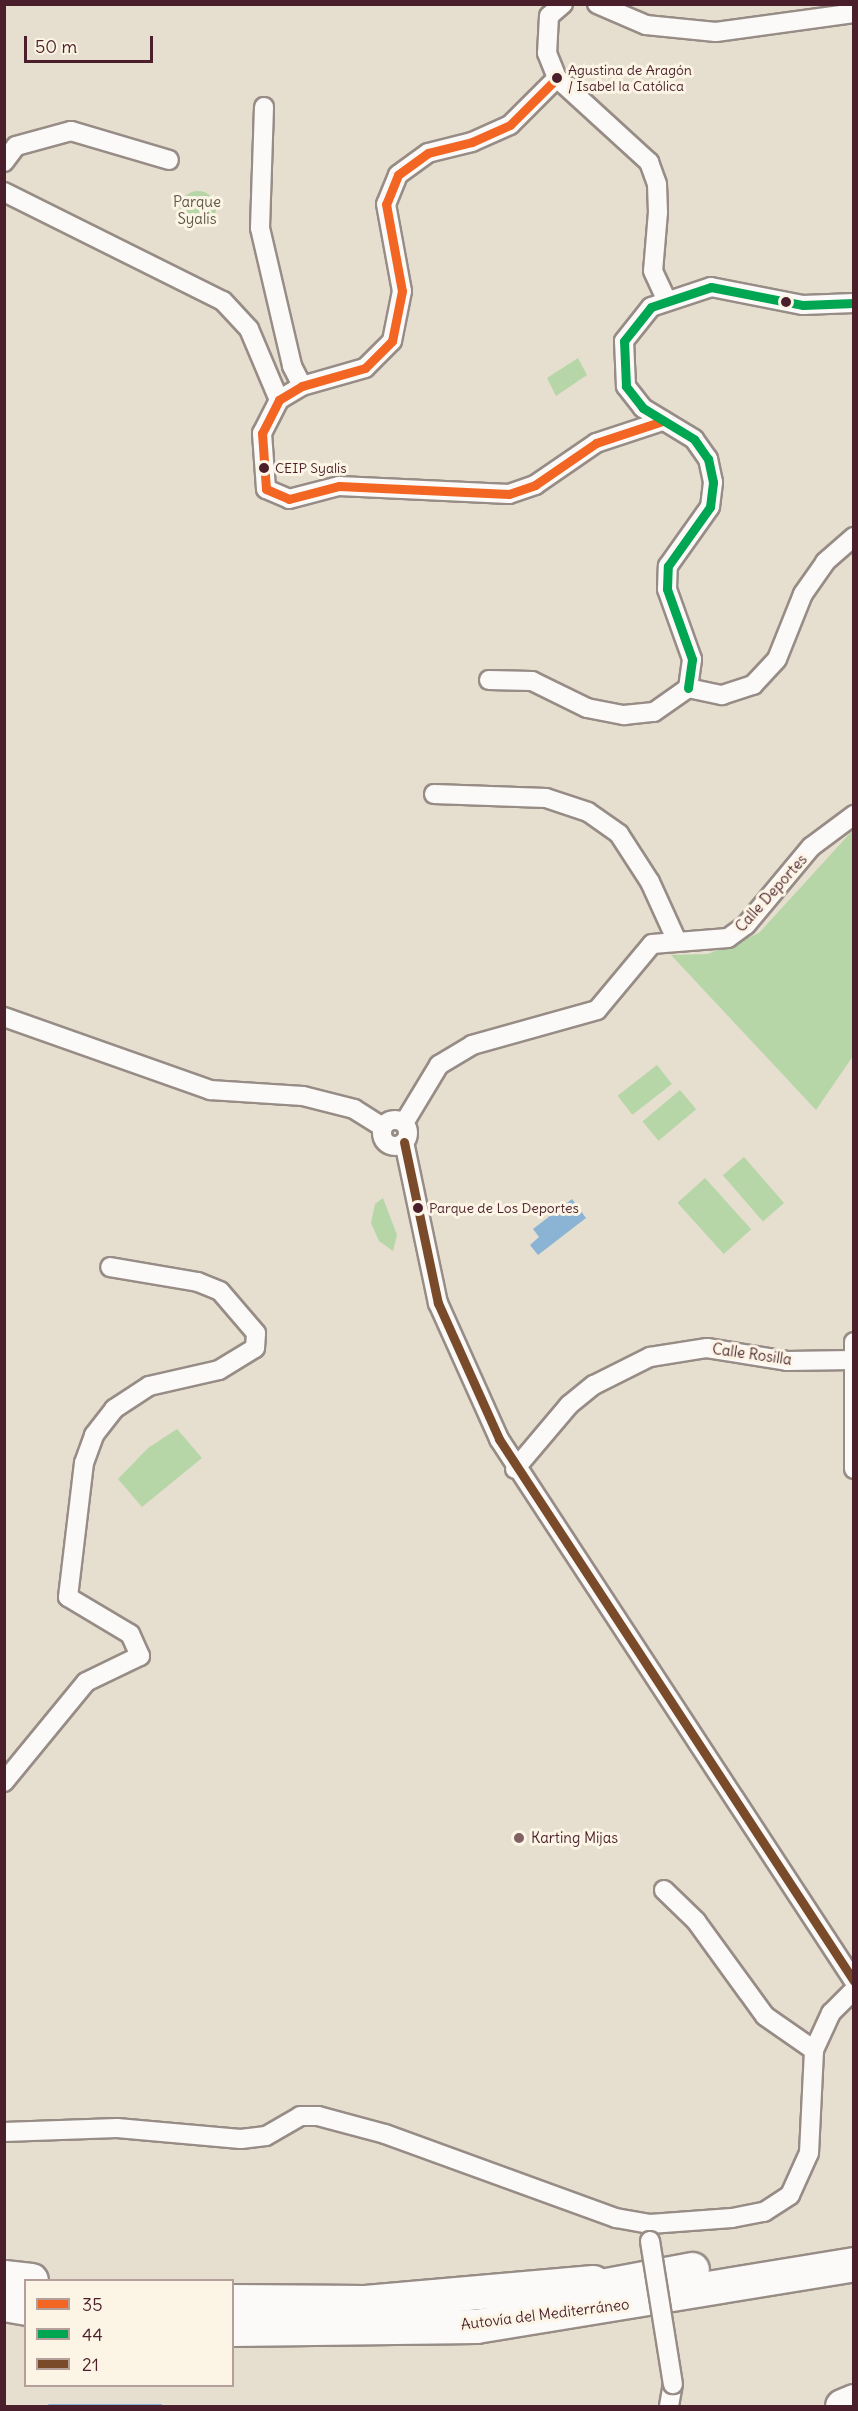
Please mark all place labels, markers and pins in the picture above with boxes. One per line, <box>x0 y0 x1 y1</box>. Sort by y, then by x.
place label: Agustina de Aragón / Isabel la Católica <box>568 62 692 94</box>
marker: Agustina de Aragón / Isabel la Católica <box>551 72 563 84</box>
unlabelled marker <box>780 296 792 308</box>
place label: CEIP Syalis <box>275 460 347 476</box>
marker: CEIP Syalis <box>258 462 270 474</box>
place label: Parque de Los Deportes <box>429 1200 579 1216</box>
marker: Parque de Los Deportes <box>412 1202 424 1214</box>
place label: Karting Mijas <box>531 1829 618 1847</box>
marker: Karting Mijas <box>512 1831 526 1845</box>

